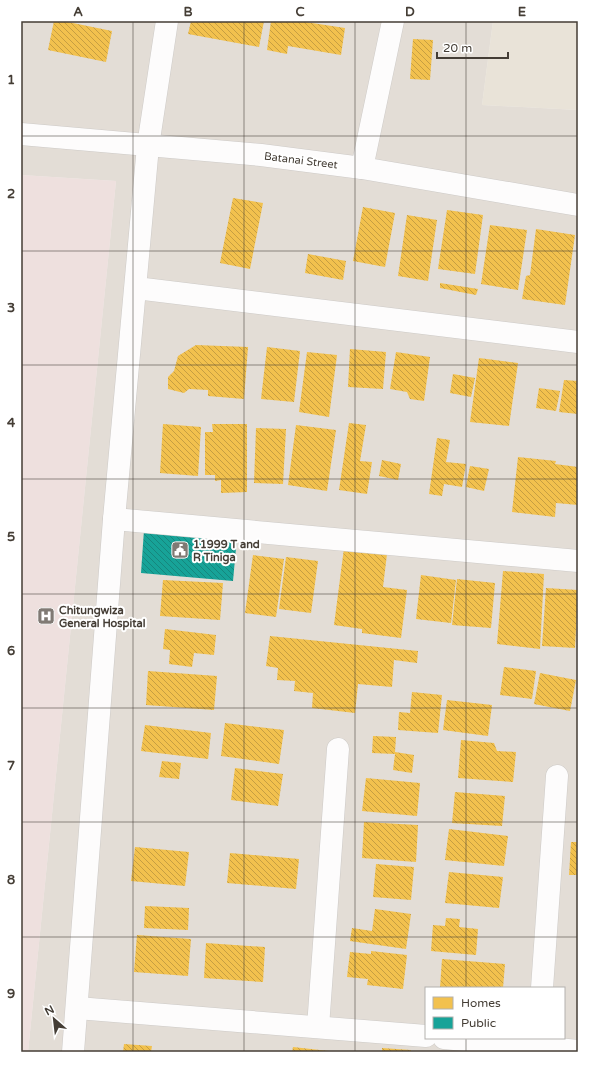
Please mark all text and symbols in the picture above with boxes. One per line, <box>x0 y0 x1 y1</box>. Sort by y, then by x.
text: A <box>73 4 83 20</box>
text: B <box>183 4 193 20</box>
text: C <box>295 4 305 20</box>
text: D <box>405 4 415 20</box>
text: E <box>518 4 526 20</box>
scale bar <box>437 34 508 60</box>
text: 20 m <box>443 41 472 55</box>
text: 1 <box>7 72 15 88</box>
street label: Batanai Street <box>263 150 338 171</box>
text: 2 <box>7 186 15 202</box>
text: 3 <box>7 300 15 316</box>
text: 4 <box>7 415 16 431</box>
text: 5 <box>7 529 15 545</box>
place label: 11999 T and R Tiniga <box>193 538 260 565</box>
public building icon: 11999 T and R Tiniga <box>170 540 190 560</box>
place label: Chitungwiza General Hospital <box>59 604 146 631</box>
hospital icon: Chitungwiza General Hospital <box>36 606 56 626</box>
text: 6 <box>7 643 15 659</box>
text: 7 <box>7 758 15 774</box>
text: 8 <box>7 872 15 888</box>
text: 9 <box>7 986 15 1002</box>
legend <box>425 987 565 1039</box>
text: Homes <box>461 996 501 1010</box>
north arrow <box>34 999 74 1039</box>
text: N <box>43 1003 56 1018</box>
text: Public <box>461 1016 496 1030</box>

